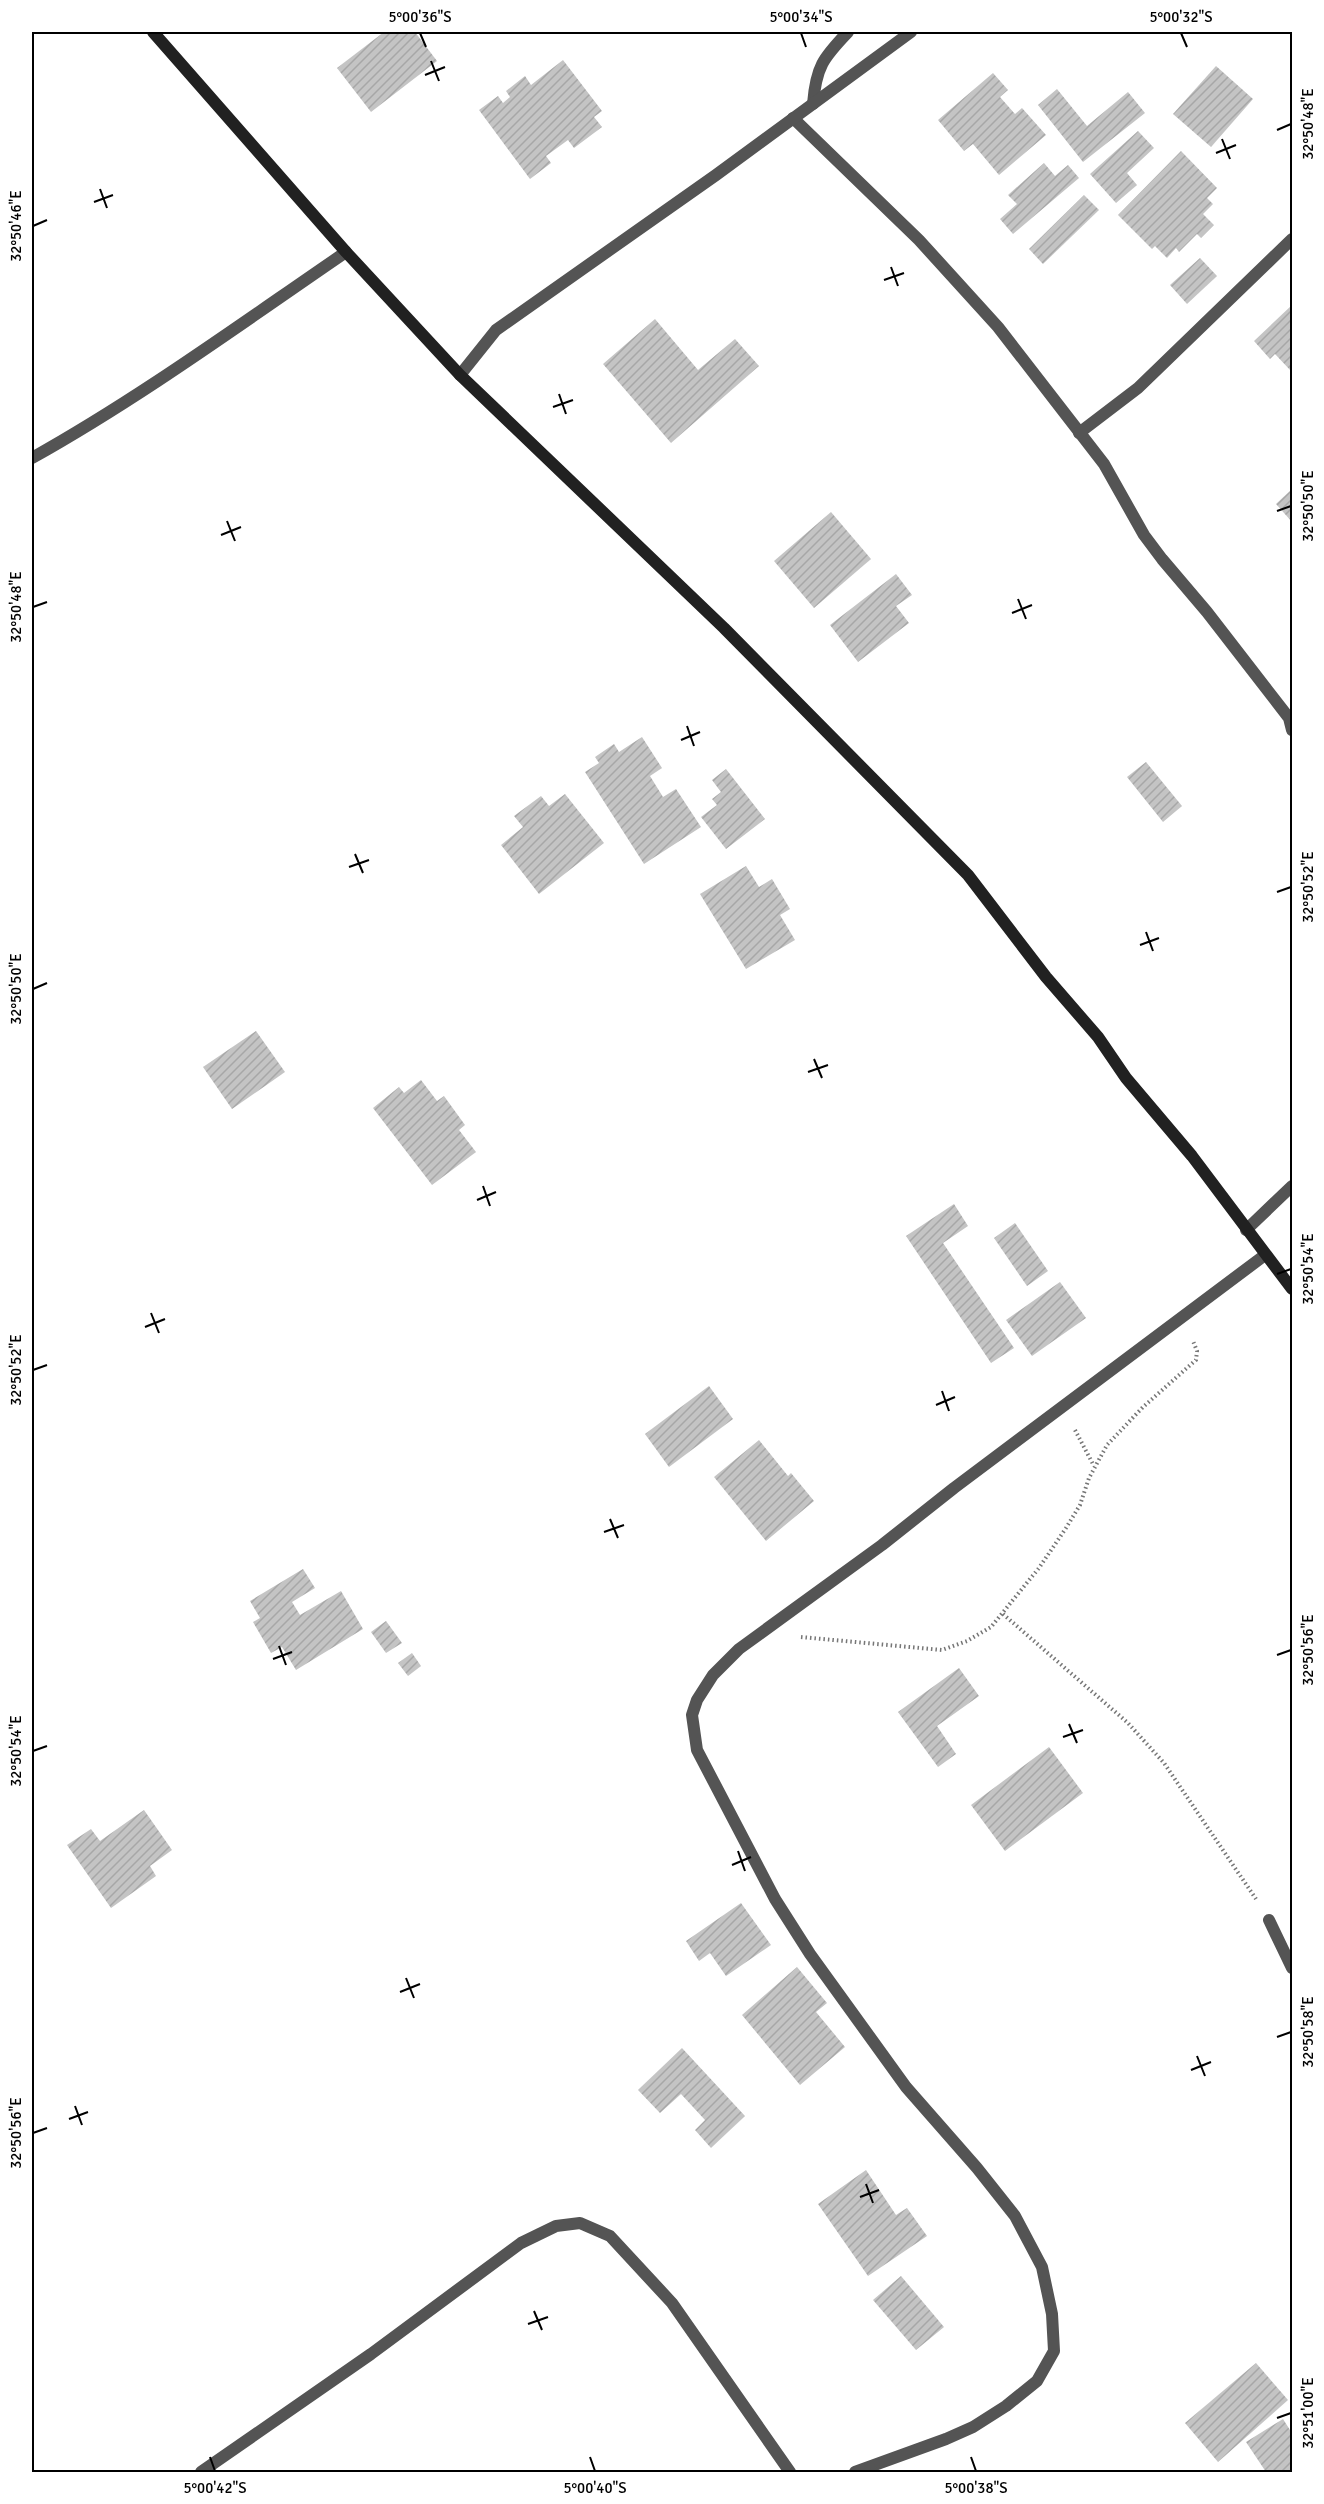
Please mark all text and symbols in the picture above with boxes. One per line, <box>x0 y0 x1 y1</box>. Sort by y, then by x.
text: 5°00'36"S <box>388 8 452 26</box>
text: 5°00'34"S <box>769 8 833 26</box>
text: 5°00'32"S <box>1149 8 1213 26</box>
text: 32°50'48"E <box>1299 88 1317 160</box>
text: 32°50'46"E <box>7 190 25 262</box>
text: 32°50'50"E <box>1299 470 1317 542</box>
text: 32°50'48"E <box>7 571 25 643</box>
text: 32°50'52"E <box>1299 851 1317 923</box>
text: 32°50'50"E <box>7 953 25 1025</box>
text: 32°50'54"E <box>1299 1233 1317 1305</box>
text: 32°50'52"E <box>7 1334 25 1406</box>
text: 32°50'56"E <box>1299 1614 1317 1686</box>
text: 32°50'54"E <box>7 1715 25 1787</box>
text: 32°50'58"E <box>1299 1996 1317 2068</box>
text: 32°50'56"E <box>7 2097 25 2169</box>
text: 32°51'00"E <box>1299 2377 1317 2449</box>
text: 5°00'42"S <box>183 2479 247 2497</box>
text: 5°00'40"S <box>563 2479 627 2497</box>
text: 5°00'38"S <box>944 2479 1008 2497</box>

